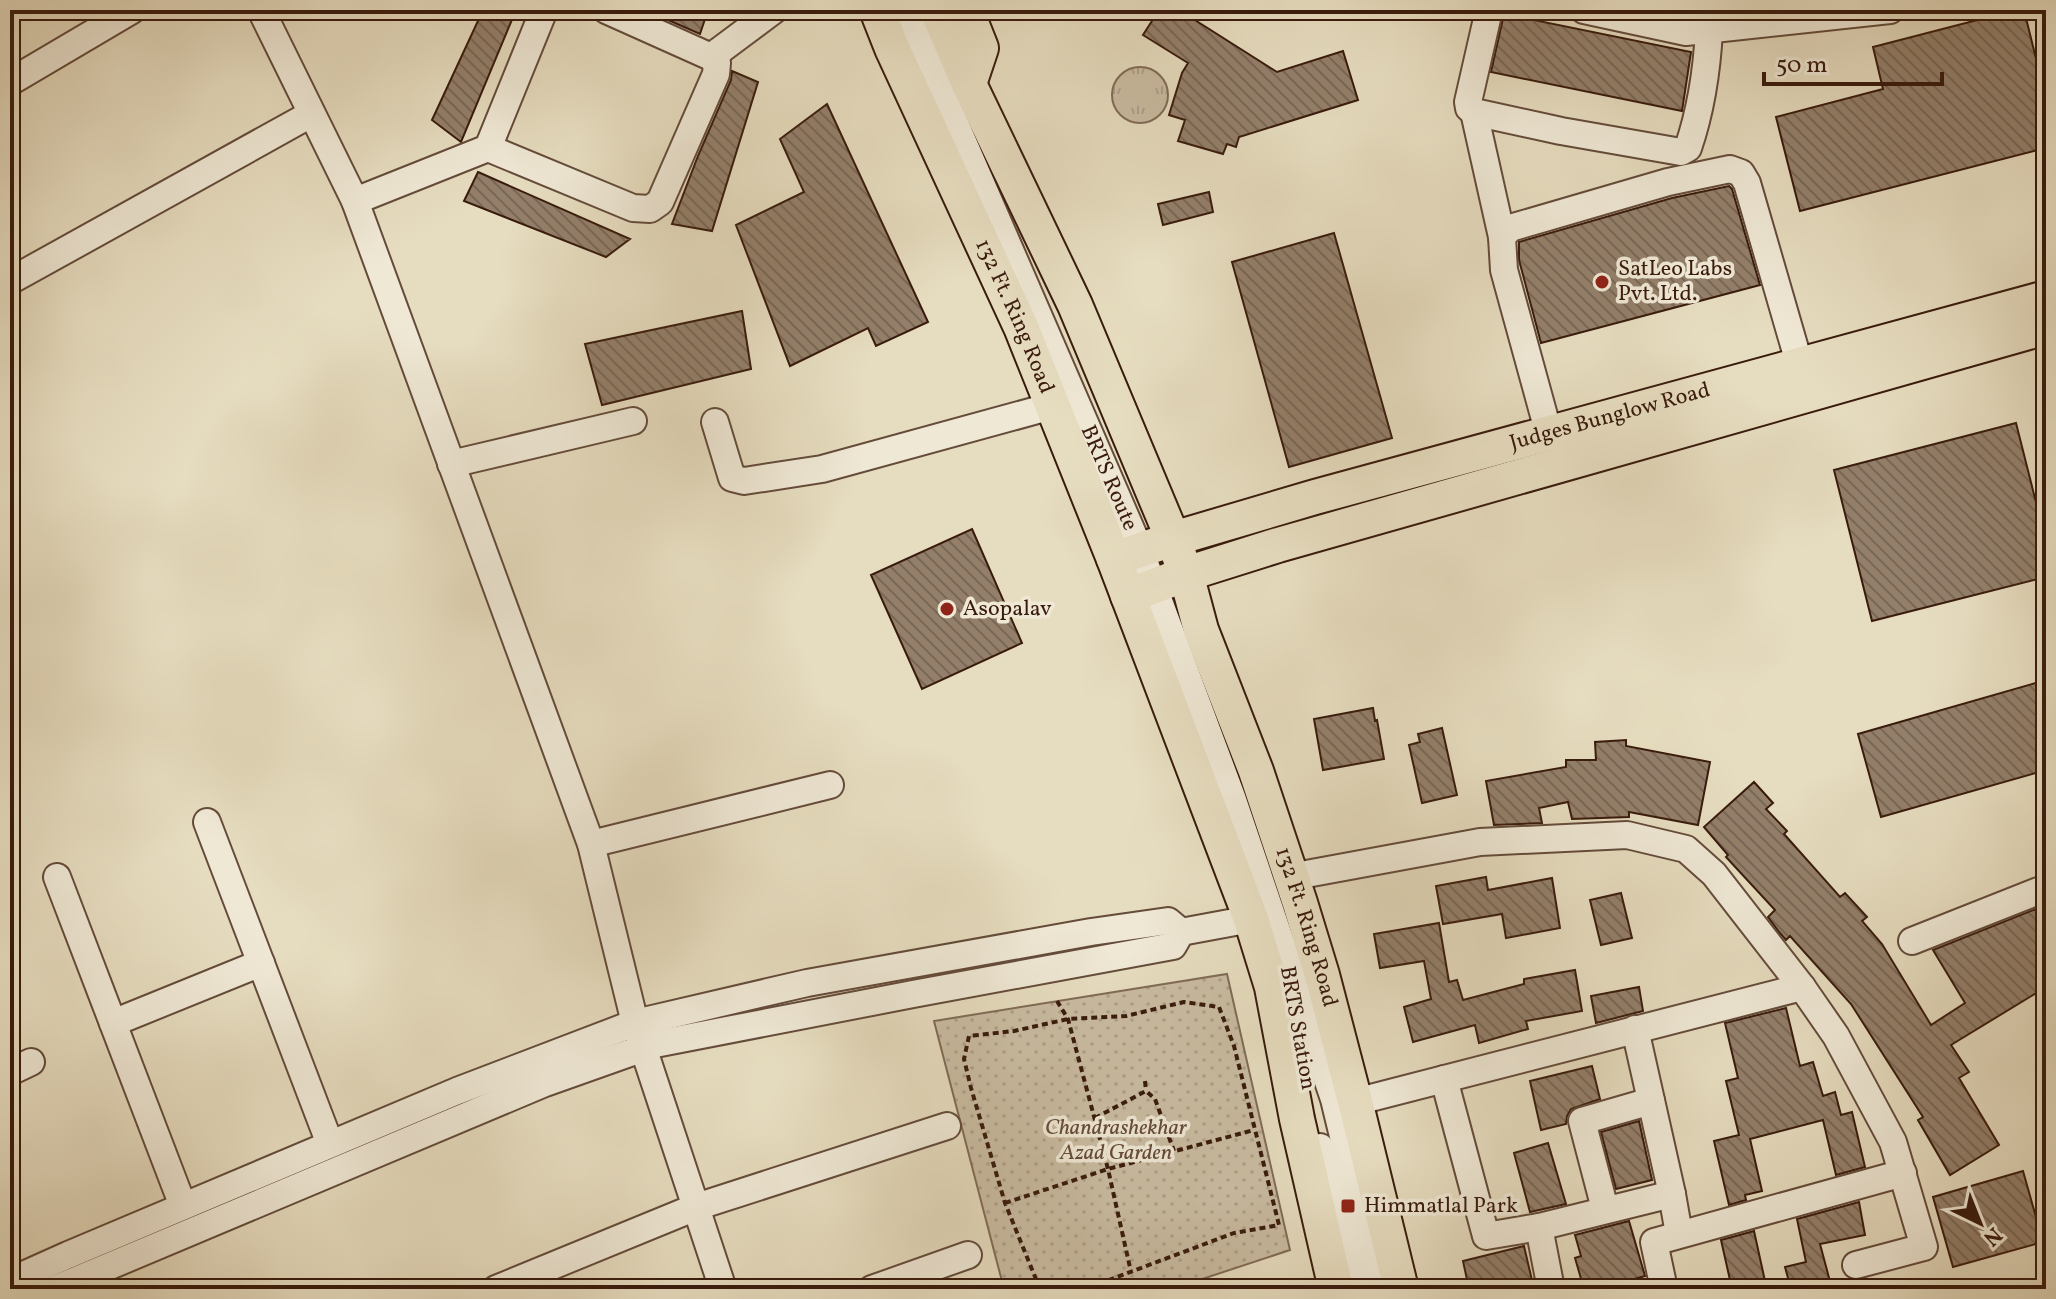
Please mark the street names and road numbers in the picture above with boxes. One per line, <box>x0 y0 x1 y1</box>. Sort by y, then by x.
street label: 132 Ft. Ring Road <box>967 234 1062 398</box>
street label: Judges Bunglow Road <box>1506 375 1714 459</box>
street label: BRTS Route <box>1072 420 1145 536</box>
street label: 132 Ft. Ring Road <box>1267 843 1345 1010</box>
street label: BRTS Station <box>1271 964 1323 1092</box>

